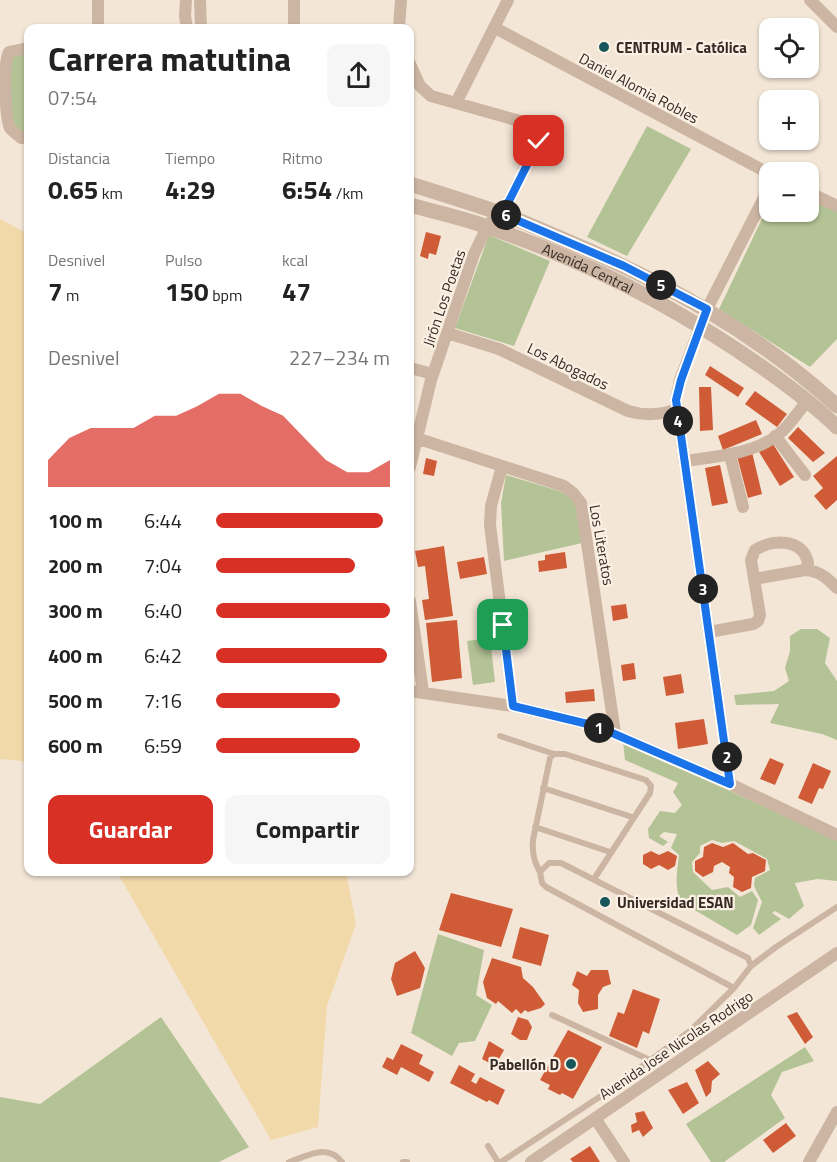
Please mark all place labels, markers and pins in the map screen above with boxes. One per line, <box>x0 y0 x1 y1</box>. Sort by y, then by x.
place label: CENTRUM - Católica <box>616 36 747 59</box>
marker: CENTRUM - Católica <box>597 40 611 54</box>
pin <box>513 115 564 166</box>
pin: 6 <box>491 200 521 230</box>
pin: 5 <box>646 270 676 300</box>
pin: 4 <box>663 406 693 436</box>
pin: 3 <box>688 574 718 604</box>
pin <box>477 599 528 650</box>
pin: 1 <box>584 713 614 743</box>
pin: 2 <box>712 742 742 772</box>
place label: Universidad ESAN <box>617 891 734 914</box>
marker: Universidad ESAN <box>598 895 612 909</box>
place label: Pabellón D <box>490 1053 559 1076</box>
marker: Pabellón D <box>564 1057 578 1071</box>

